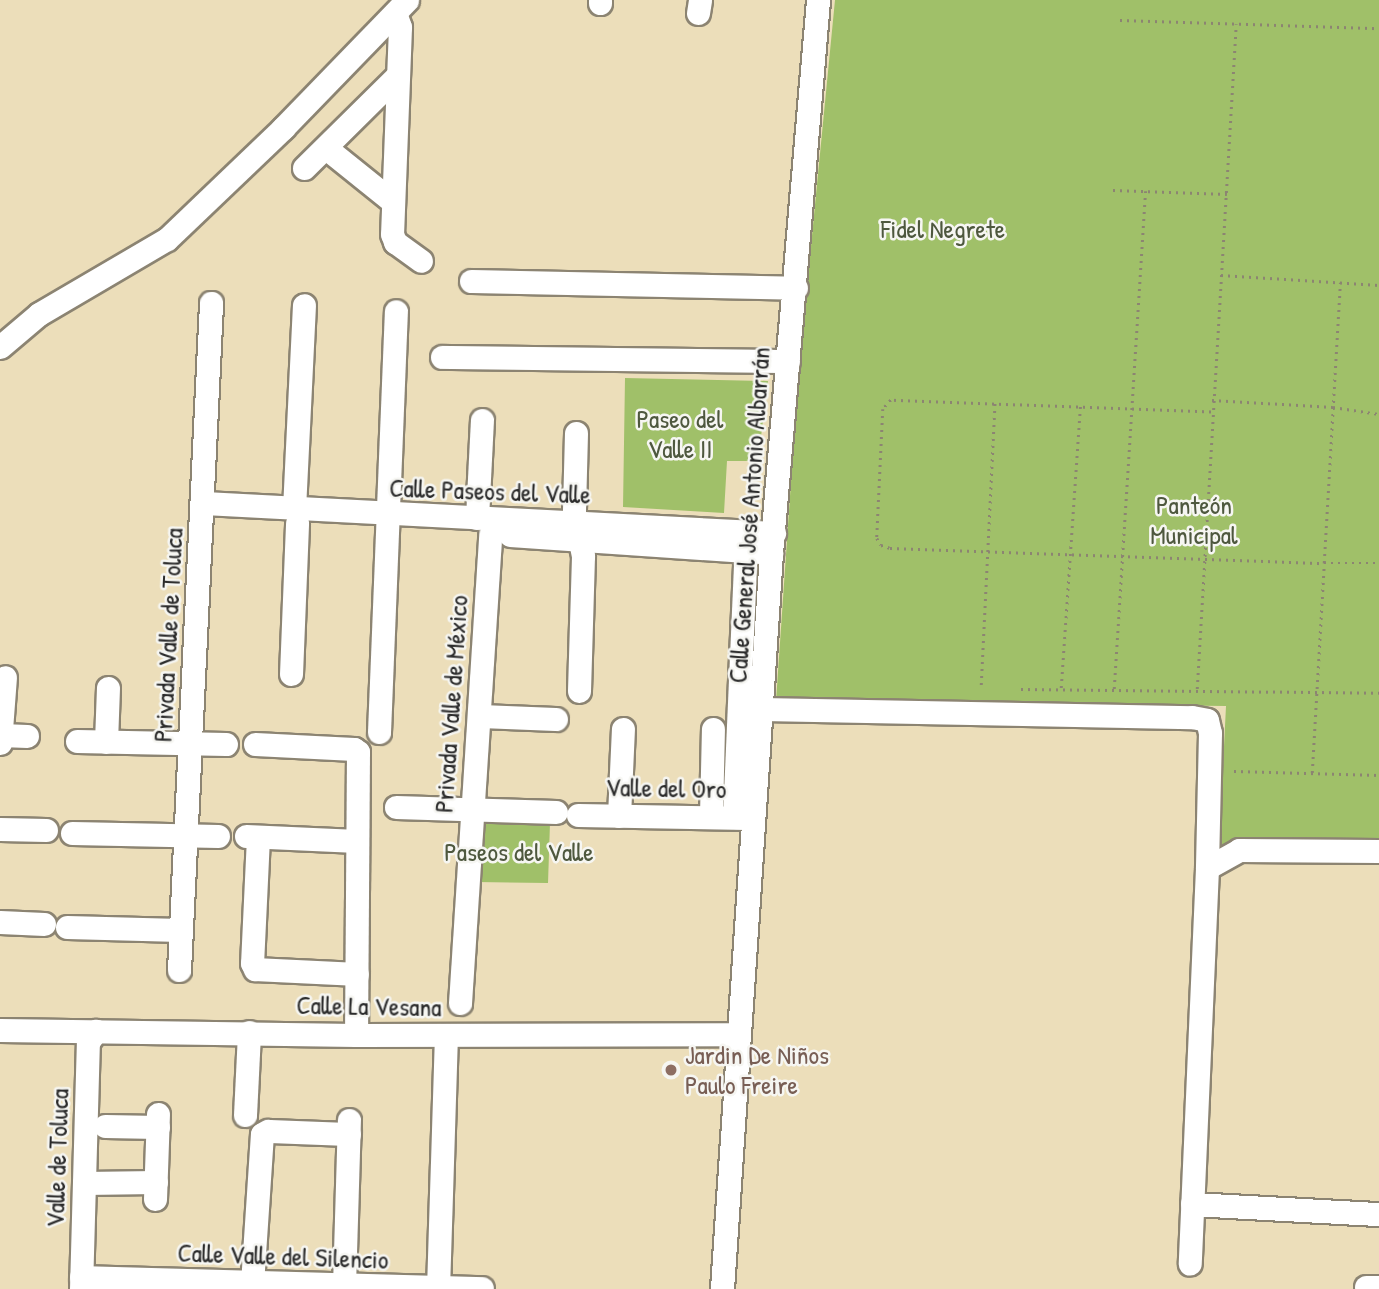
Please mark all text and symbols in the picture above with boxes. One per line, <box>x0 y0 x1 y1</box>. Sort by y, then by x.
park label: Fidel Negrete <box>881 213 1005 245</box>
street label: Calle General José Antonio Albarrán <box>722 346 776 684</box>
park label: Paseo del Valle II <box>637 403 723 464</box>
street label: Calle Paseos del Valle <box>389 472 591 510</box>
park label: Panteón Municipal <box>1150 489 1238 550</box>
street label: Privada Valle de Toluca <box>147 527 189 743</box>
street label: Privada Valle de México <box>428 594 474 814</box>
street label: Valle del Oro <box>605 771 727 805</box>
park label: Paseos del Valle <box>444 836 594 868</box>
street label: Calle La Vesana <box>296 989 442 1023</box>
place label: Jardin De Niños Paulo Freire <box>685 1039 829 1100</box>
marker: Jardin De Niños Paulo Freire <box>663 1062 679 1078</box>
street label: Valle de Toluca <box>39 1088 75 1228</box>
street label: Calle Valle del Silencio <box>177 1237 389 1275</box>

